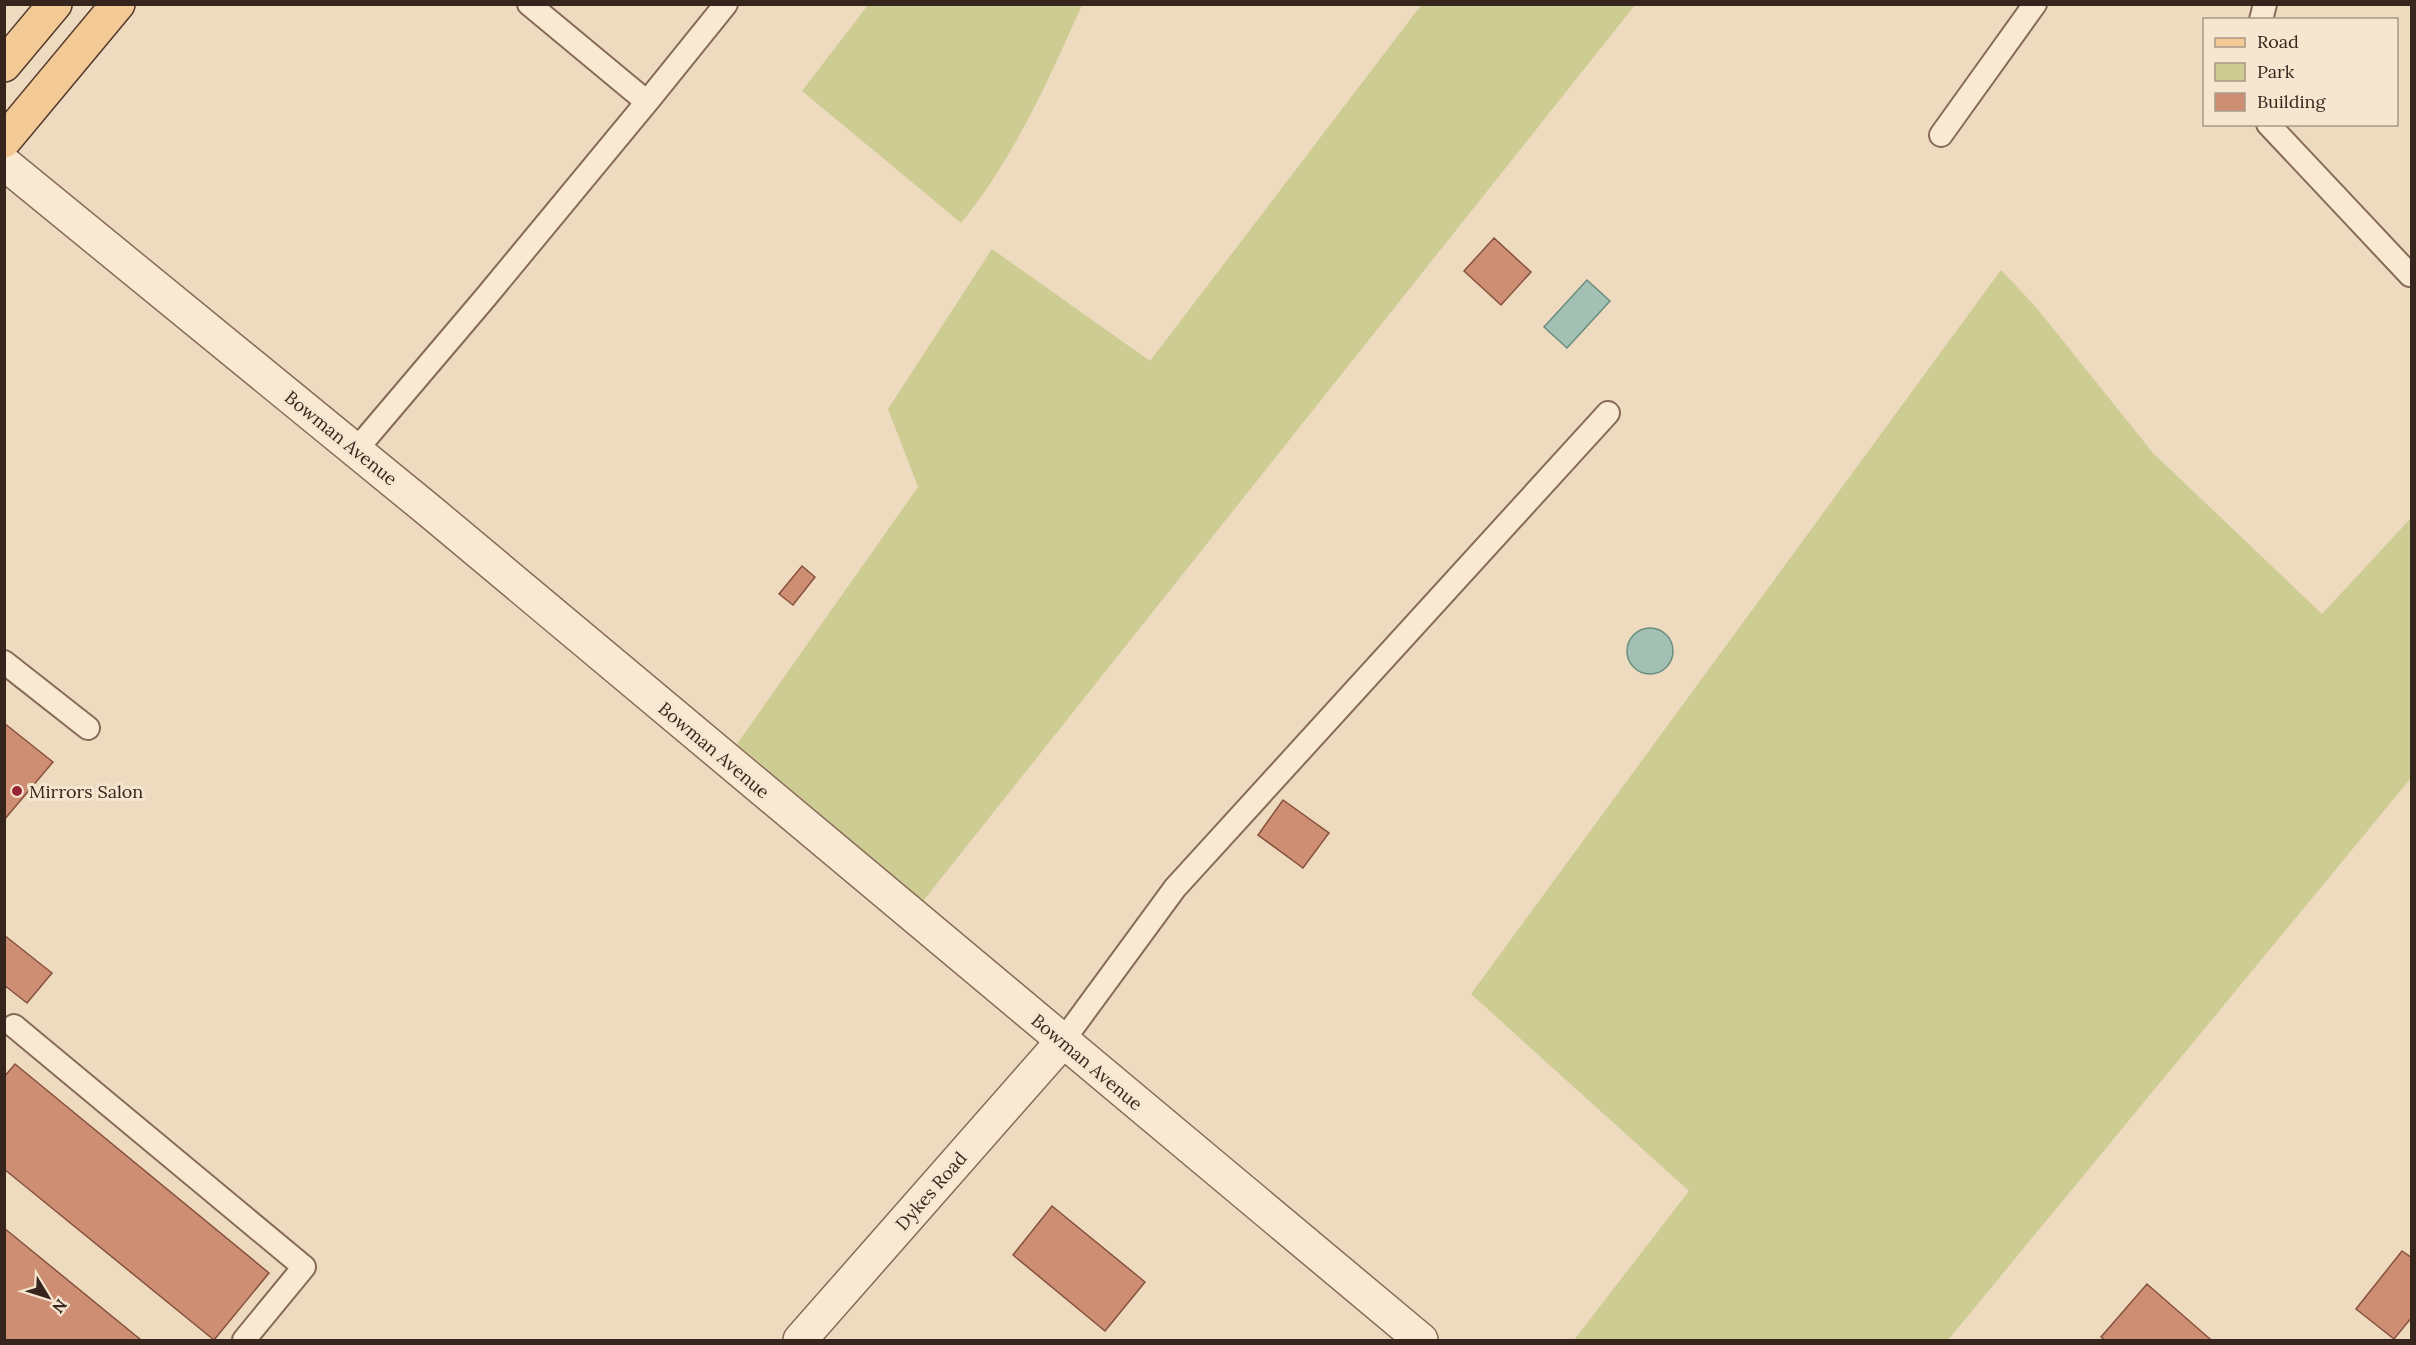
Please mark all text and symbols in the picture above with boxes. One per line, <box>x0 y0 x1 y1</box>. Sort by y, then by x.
legend <box>2203 18 2398 126</box>
text: Road <box>2257 30 2299 53</box>
text: Park <box>2257 60 2295 83</box>
text: Building <box>2257 90 2327 113</box>
street label: Bowman Avenue <box>280 386 402 491</box>
street label: Bowman Avenue <box>654 697 774 803</box>
place label: Mirrors Salon <box>29 780 143 803</box>
marker: Mirrors Salon <box>10 784 24 798</box>
street label: Bowman Avenue <box>1027 1009 1147 1115</box>
street label: Dykes Road <box>891 1147 972 1235</box>
north arrow <box>18 1267 78 1327</box>
text: N <box>48 1295 72 1317</box>

